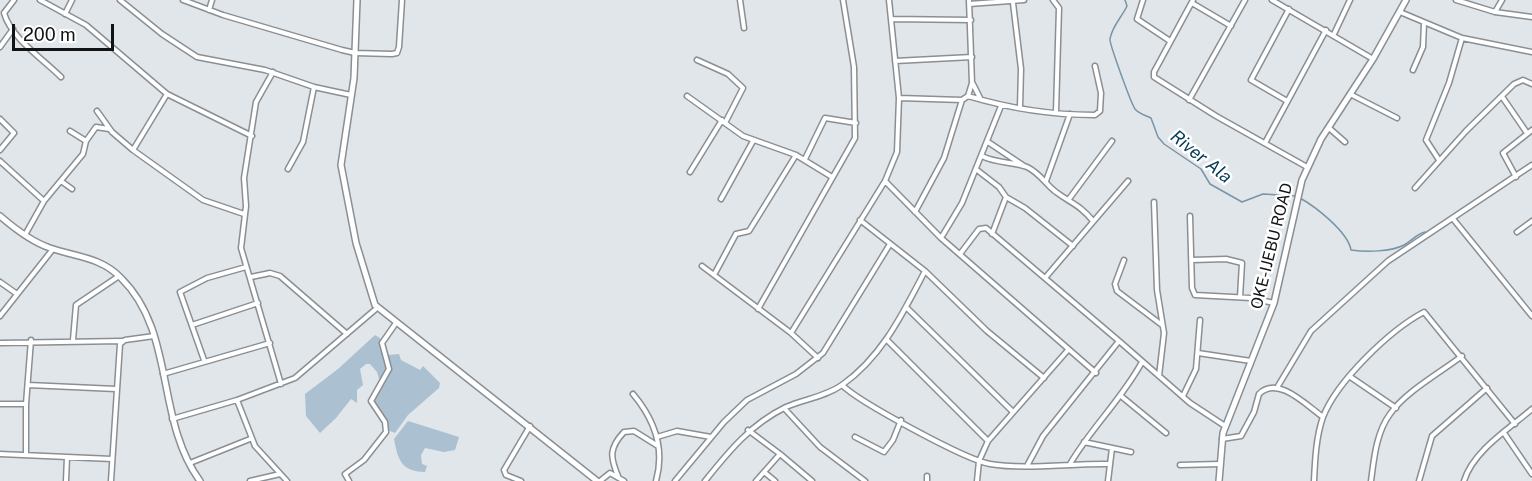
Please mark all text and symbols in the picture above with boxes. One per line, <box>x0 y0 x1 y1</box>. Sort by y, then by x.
scale bar <box>15 12 117 50</box>
text: 200 m <box>23 24 76 45</box>
water label: River Ala <box>1166 126 1236 188</box>
street label: OKE-IJEBU ROAD <box>1247 181 1297 311</box>

